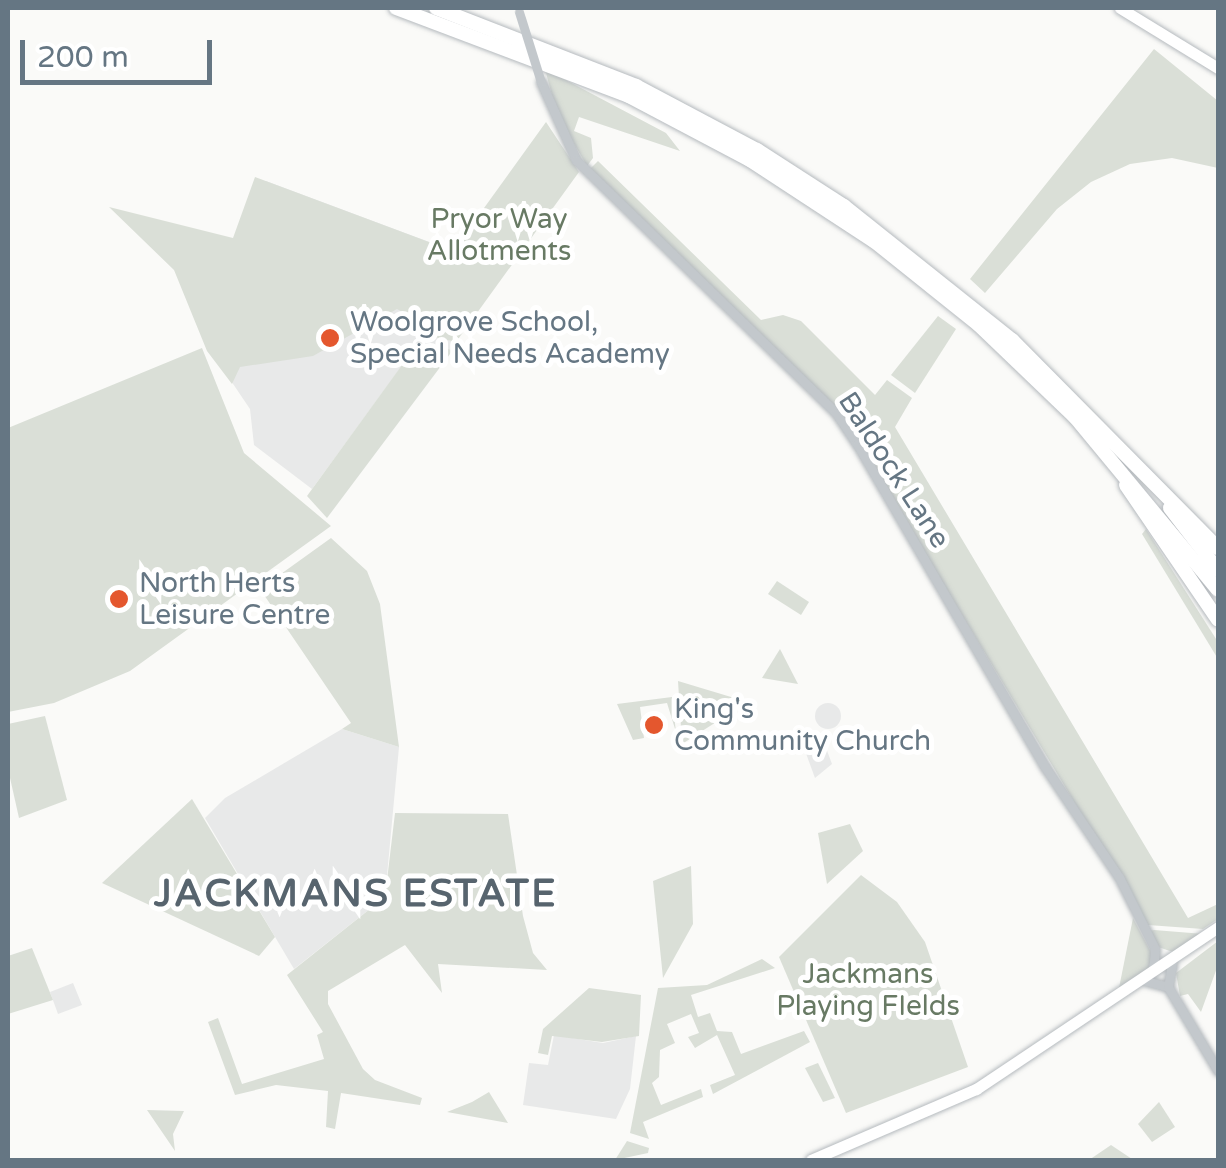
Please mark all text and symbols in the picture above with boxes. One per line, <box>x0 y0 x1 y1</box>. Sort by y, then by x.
scale bar <box>25 20 218 82</box>
text: 200 m <box>37 39 129 76</box>
park label: Pryor Way Allotments <box>427 202 571 268</box>
place label: Woolgrove School, Special Needs Academy <box>350 305 670 371</box>
marker: Woolgrove School, Special Needs Academy <box>319 327 341 349</box>
street label: Baldock Lane <box>831 386 957 554</box>
place label: North Herts Leisure Centre <box>139 566 330 632</box>
marker: North Herts Leisure Centre <box>108 588 130 610</box>
place label: King's Community Church <box>674 692 931 758</box>
marker: King's Community Church <box>643 714 665 736</box>
district label: JACKMANS ESTATE <box>154 872 558 918</box>
park label: Jackmans Playing FIelds <box>776 957 960 1023</box>

